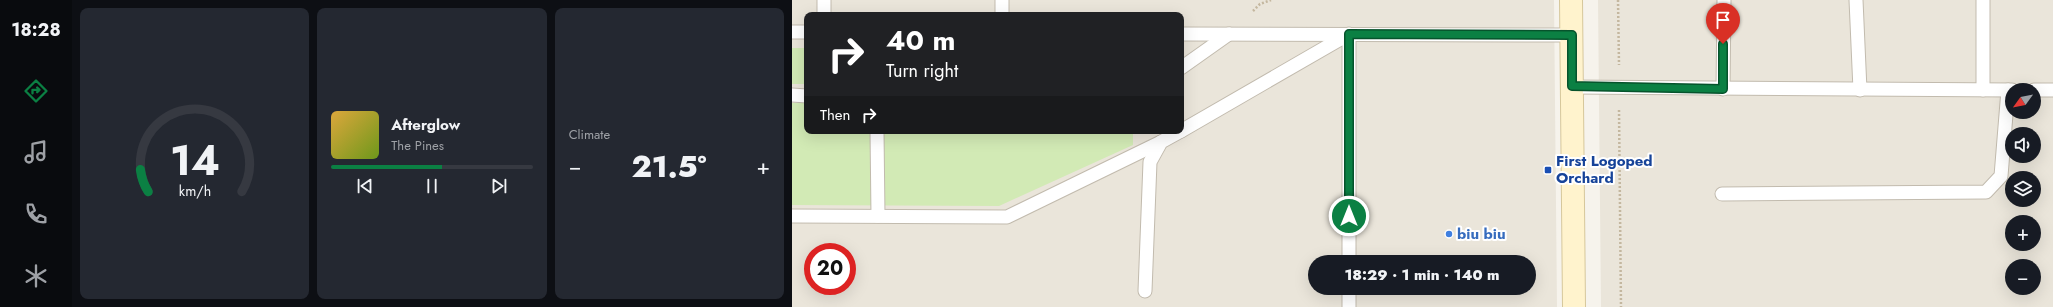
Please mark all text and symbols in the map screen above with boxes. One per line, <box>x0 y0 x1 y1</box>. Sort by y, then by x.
pin <box>1706 3 1740 44</box>
icon: arrive <box>1712 9 1734 31</box>
text: 18:28 <box>11 17 61 43</box>
text: 40 m <box>886 20 955 61</box>
icon: right <box>820 28 872 80</box>
text: Turn right <box>886 58 958 84</box>
icon: directions <box>22 77 50 105</box>
north arrow <box>2005 83 2041 119</box>
map controls <box>2005 83 2041 295</box>
text: Then <box>820 104 850 126</box>
icon: right <box>858 104 880 126</box>
text: Afterglow <box>391 114 460 136</box>
text: Climate <box>569 125 610 144</box>
button: sound <box>2005 127 2041 163</box>
text: 14 <box>170 129 220 190</box>
text: The Pines <box>391 136 444 155</box>
icon: music <box>22 138 50 166</box>
text: 21.5° <box>631 145 707 188</box>
text: − <box>569 150 582 182</box>
text: + <box>756 150 770 182</box>
place label: First Logoped Orchard <box>1556 150 1653 189</box>
marker: First Logoped Orchard <box>1543 165 1553 175</box>
button: layers <box>2005 171 2041 207</box>
icon: previous <box>354 175 376 197</box>
icon: pause <box>421 175 443 197</box>
icon: next <box>488 175 510 197</box>
text: km/h <box>179 180 211 200</box>
position arrow <box>1328 195 1370 237</box>
icon: phone <box>22 200 50 228</box>
button: + <box>2005 215 2041 251</box>
place label: biu biu <box>1457 223 1506 245</box>
marker: biu biu <box>1444 229 1454 239</box>
speed limit sign: 20 <box>804 243 856 295</box>
button: − <box>2005 259 2041 295</box>
icon: climate <box>22 262 50 290</box>
text: 18:29 · 1 min · 140 m <box>1344 264 1500 286</box>

